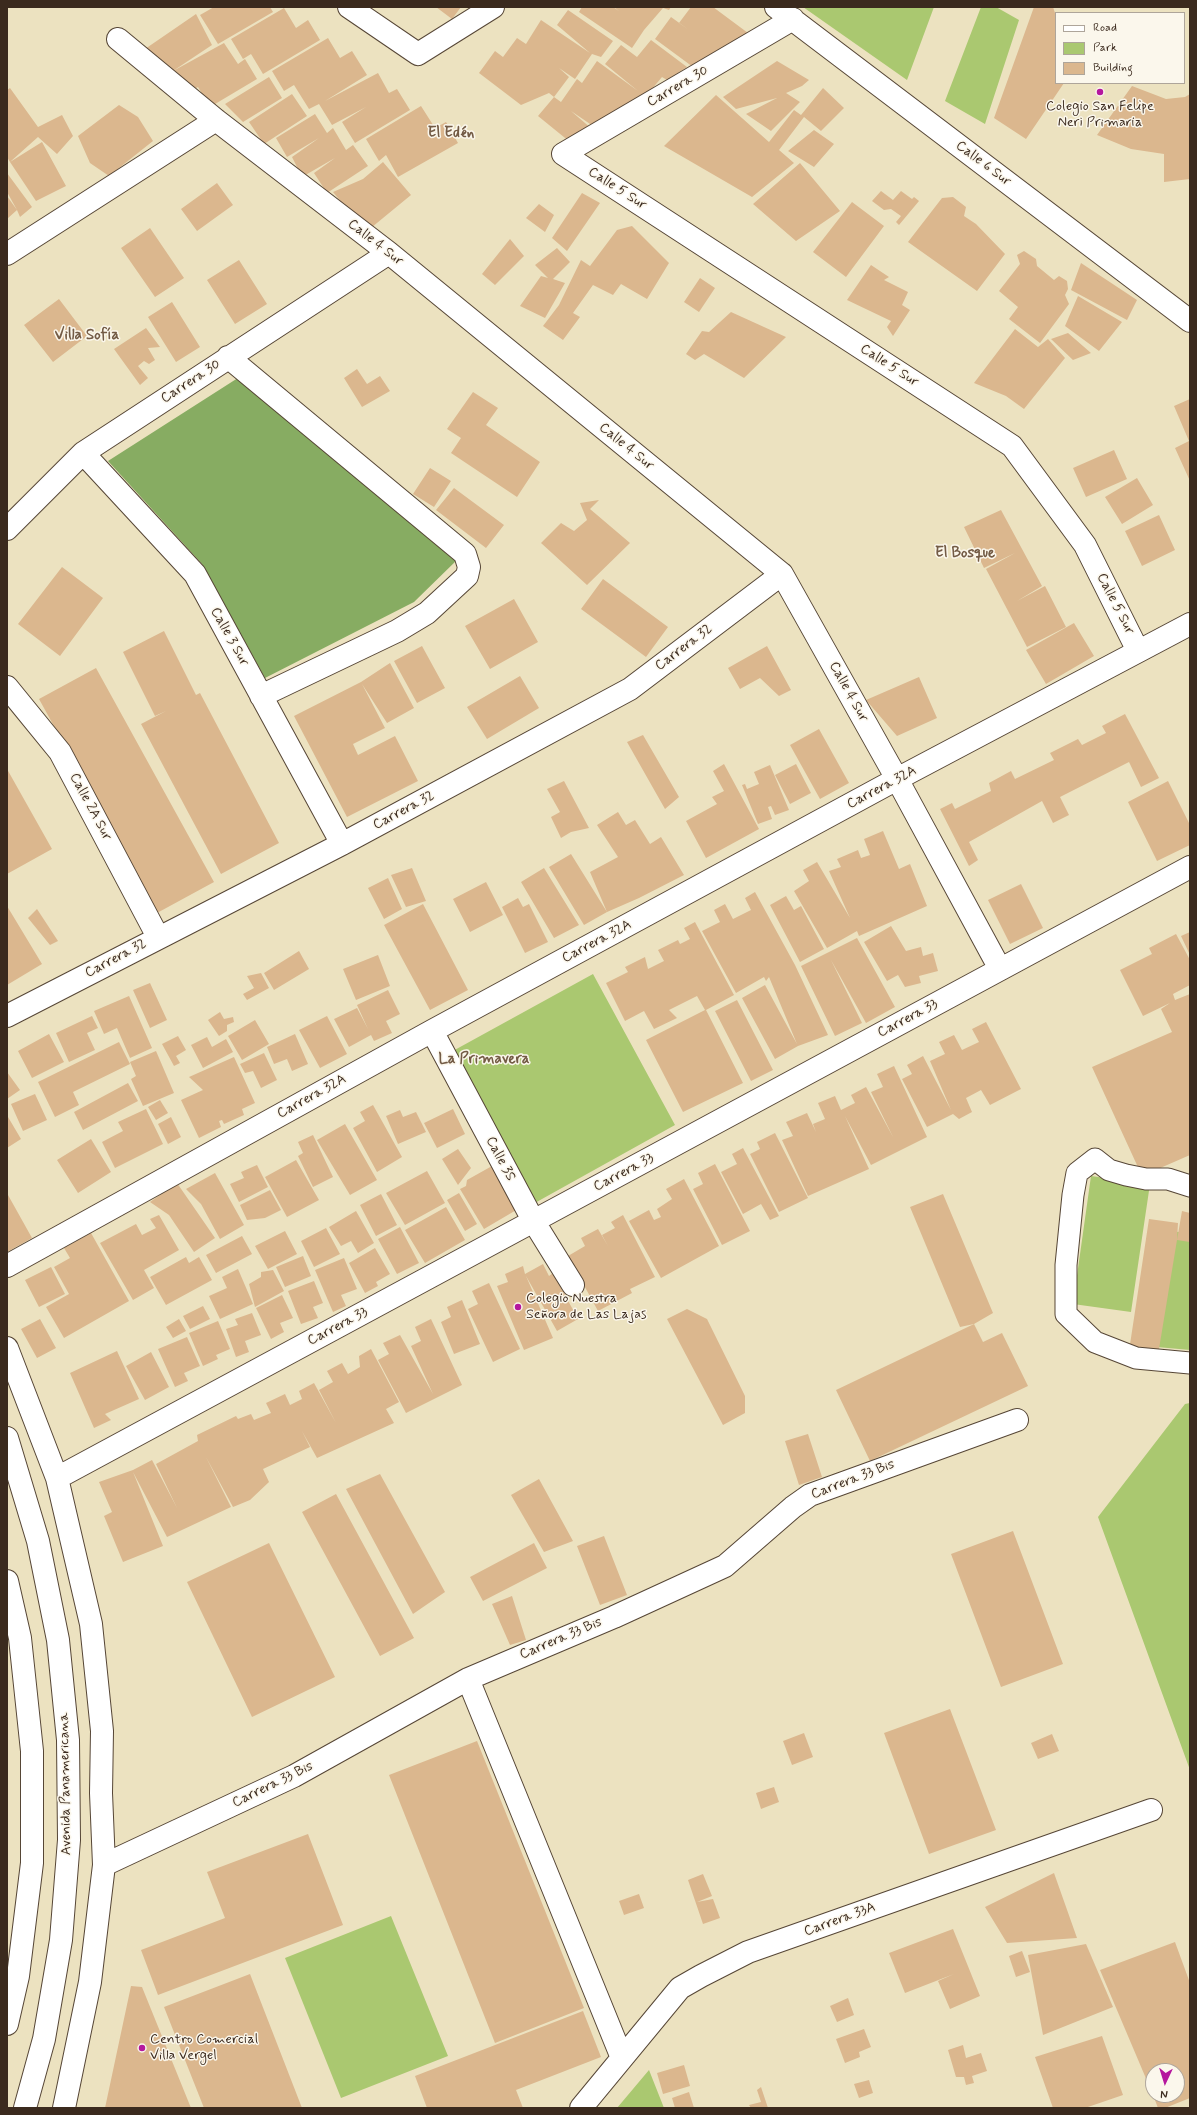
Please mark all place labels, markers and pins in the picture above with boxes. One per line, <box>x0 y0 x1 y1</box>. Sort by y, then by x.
marker: Colegio San Felipe Neri Primaria <box>1095 87 1105 97</box>
place label: Colegio San Felipe Neri Primaria <box>1046 99 1154 132</box>
place label: Colegio Nuestra Señora de Las Lajas <box>526 1291 647 1324</box>
marker: Colegio Nuestra Señora de Las Lajas <box>513 1302 523 1312</box>
place label: Centro Comercial Villa Vergel <box>150 2032 258 2064</box>
marker: Centro Comercial Villa Vergel <box>137 2043 147 2053</box>

